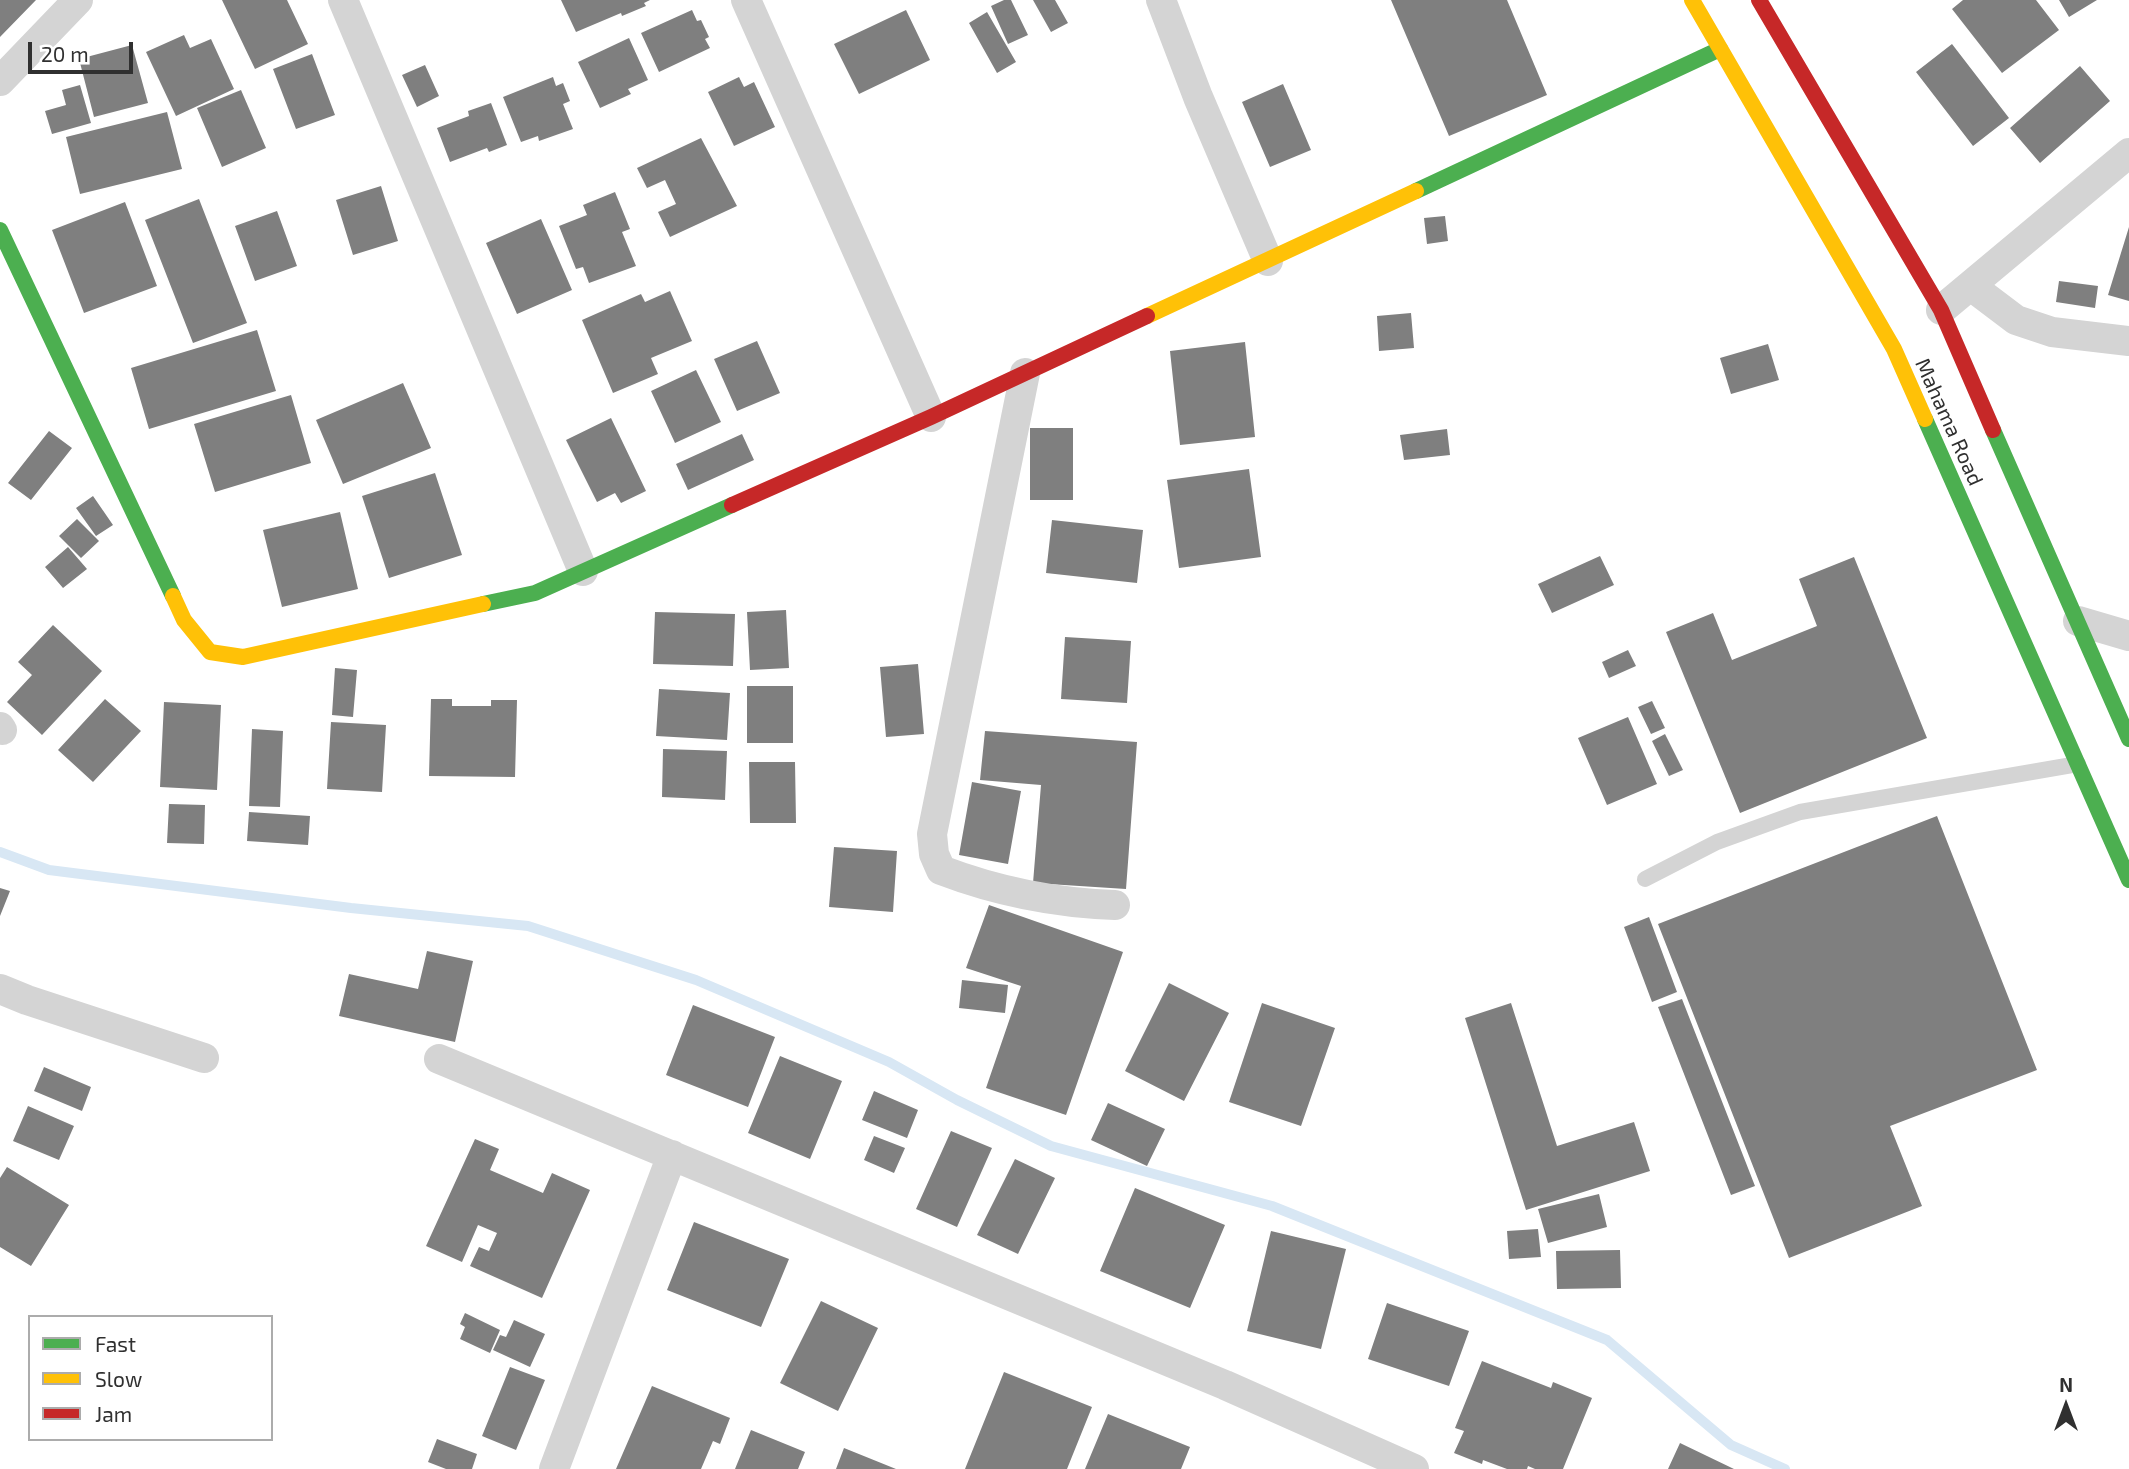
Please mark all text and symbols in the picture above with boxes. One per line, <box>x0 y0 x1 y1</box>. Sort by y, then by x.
scale bar <box>32 28 136 72</box>
text: 20 m <box>41 41 89 66</box>
street label: Mahama Road <box>1910 354 1988 490</box>
legend <box>28 1315 273 1441</box>
text: Fast <box>95 1331 136 1356</box>
text: Slow <box>95 1366 142 1391</box>
north arrow <box>2031 1371 2101 1441</box>
text: N <box>2059 1373 2073 1396</box>
text: Jam <box>95 1401 132 1426</box>

